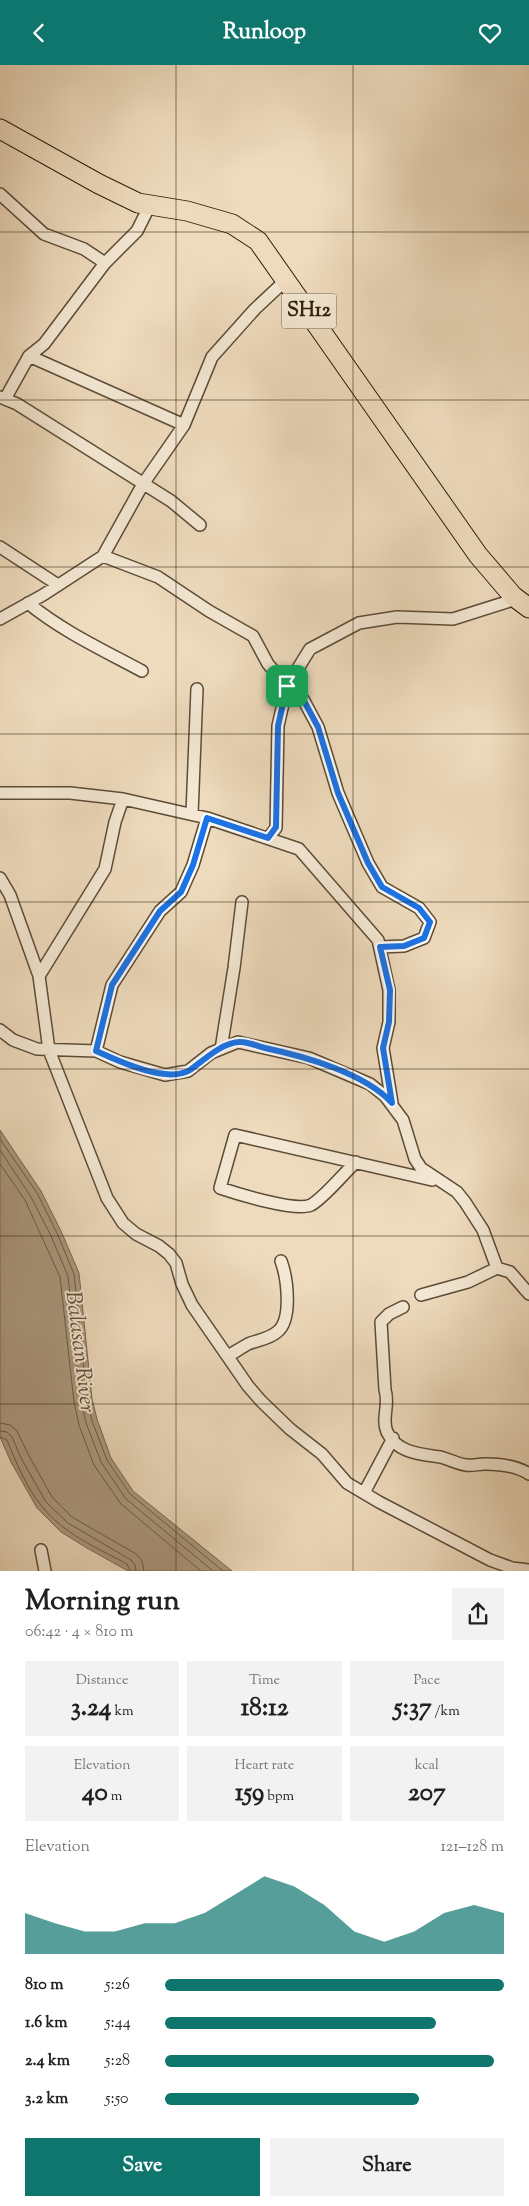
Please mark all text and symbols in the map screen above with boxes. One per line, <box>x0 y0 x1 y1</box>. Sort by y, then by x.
text: Runloop <box>223 17 306 49</box>
icon: back <box>25 19 53 47</box>
icon: heart <box>476 19 504 47</box>
road number: SH12 <box>282 293 336 329</box>
pin <box>266 665 308 707</box>
icon: arrive <box>273 672 301 700</box>
water label: Balasan River <box>56 1289 102 1415</box>
text: Morning run <box>25 1582 180 1622</box>
button: share <box>452 1588 504 1640</box>
text: 06:42 · 4 × 810 m <box>25 1621 134 1644</box>
text: Distance <box>76 1671 129 1691</box>
text: Time <box>249 1671 280 1691</box>
text: Pace <box>413 1671 440 1691</box>
text: 3.24 <box>71 1691 111 1727</box>
text: 18:12 <box>241 1691 288 1727</box>
text: 5:37 <box>394 1691 432 1727</box>
text: km <box>111 1702 134 1722</box>
text: /km <box>432 1702 460 1722</box>
text: Elevation <box>74 1756 131 1776</box>
text: Heart rate <box>235 1756 294 1776</box>
text: kcal <box>415 1756 439 1776</box>
text: 40 <box>82 1776 108 1812</box>
text: 159 <box>235 1776 264 1812</box>
text: 207 <box>408 1776 446 1812</box>
text: m <box>108 1787 122 1807</box>
text: bpm <box>264 1787 294 1807</box>
text: Elevation <box>25 1836 90 1859</box>
text: 121–128 m <box>440 1836 504 1859</box>
text: 810 m <box>25 1974 63 1997</box>
text: 5:26 <box>105 1974 130 1997</box>
text: 1.6 km <box>25 2012 67 2035</box>
text: 5:44 <box>105 2012 131 2035</box>
text: 2.4 km <box>25 2050 70 2073</box>
text: 5:28 <box>105 2050 130 2073</box>
text: 3.2 km <box>25 2088 68 2111</box>
text: 5:50 <box>105 2088 129 2111</box>
button: Save <box>25 2138 260 2196</box>
button: Share <box>270 2138 504 2196</box>

